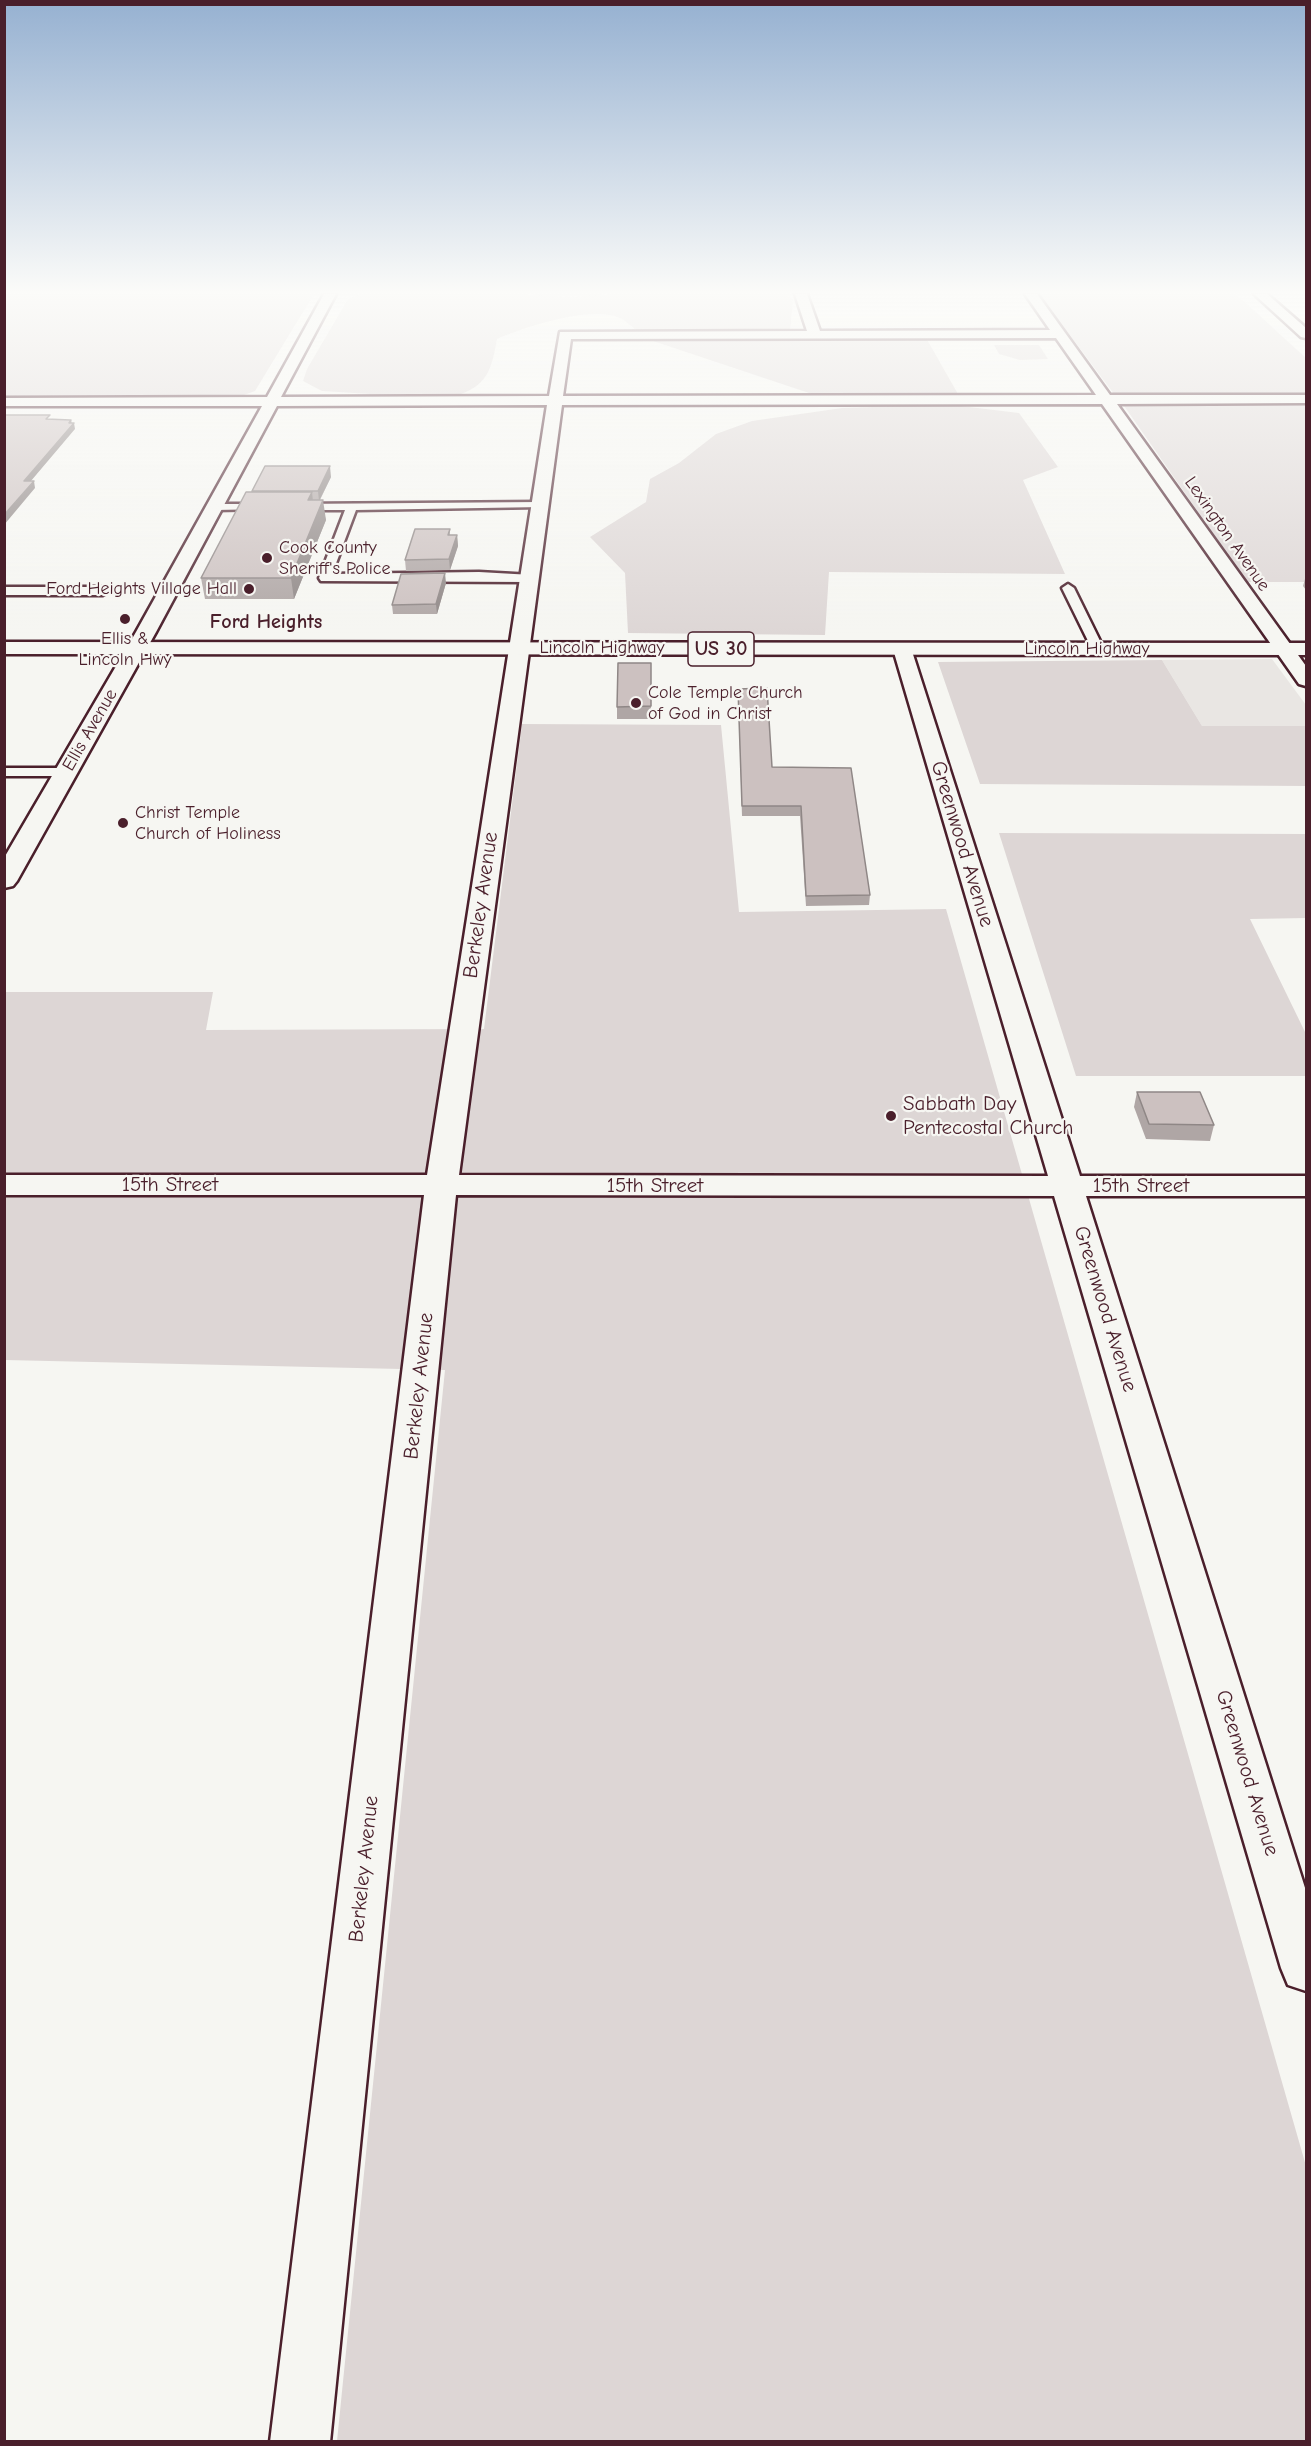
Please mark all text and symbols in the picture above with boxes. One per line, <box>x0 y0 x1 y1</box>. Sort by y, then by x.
street label: Lexington Avenue <box>1180 473 1274 595</box>
place label: Cook County Sheriff's Police <box>279 537 390 580</box>
marker: Cook County Sheriff's Police <box>260 551 274 565</box>
place label: Ford Heights Village Hall <box>46 578 237 600</box>
marker: Ford Heights Village Hall <box>242 582 256 596</box>
district label: Ford Heights <box>210 610 322 634</box>
marker: Ellis & Lincoln Hwy <box>118 612 132 626</box>
place label: Ellis & Lincoln Hwy <box>79 628 171 670</box>
road number: US 30 <box>688 632 754 666</box>
street label: Lincoln Highway <box>539 637 665 659</box>
street label: Lincoln Highway <box>1024 638 1150 660</box>
place label: Cole Temple Church of God in Christ <box>648 682 803 724</box>
street label: Ellis Avenue <box>58 685 122 775</box>
marker: Cole Temple Church of God in Christ <box>629 696 643 710</box>
street label: Greenwood Avenue <box>925 758 999 930</box>
place label: Christ Temple Church of Holiness <box>135 802 281 844</box>
marker: Christ Temple Church of Holiness <box>116 816 130 830</box>
street label: Berkeley Avenue <box>458 830 504 980</box>
place label: Sabbath Day Pentecostal Church <box>903 1091 1074 1141</box>
marker: Sabbath Day Pentecostal Church <box>884 1109 898 1123</box>
street label: 15th Street <box>122 1172 218 1198</box>
street label: 15th Street <box>607 1173 703 1199</box>
street label: 15th Street <box>1093 1173 1189 1199</box>
street label: Greenwood Avenue <box>1068 1223 1142 1395</box>
street label: Berkeley Avenue <box>399 1311 439 1461</box>
street label: Greenwood Avenue <box>1210 1687 1284 1859</box>
street label: Berkeley Avenue <box>344 1794 384 1944</box>

